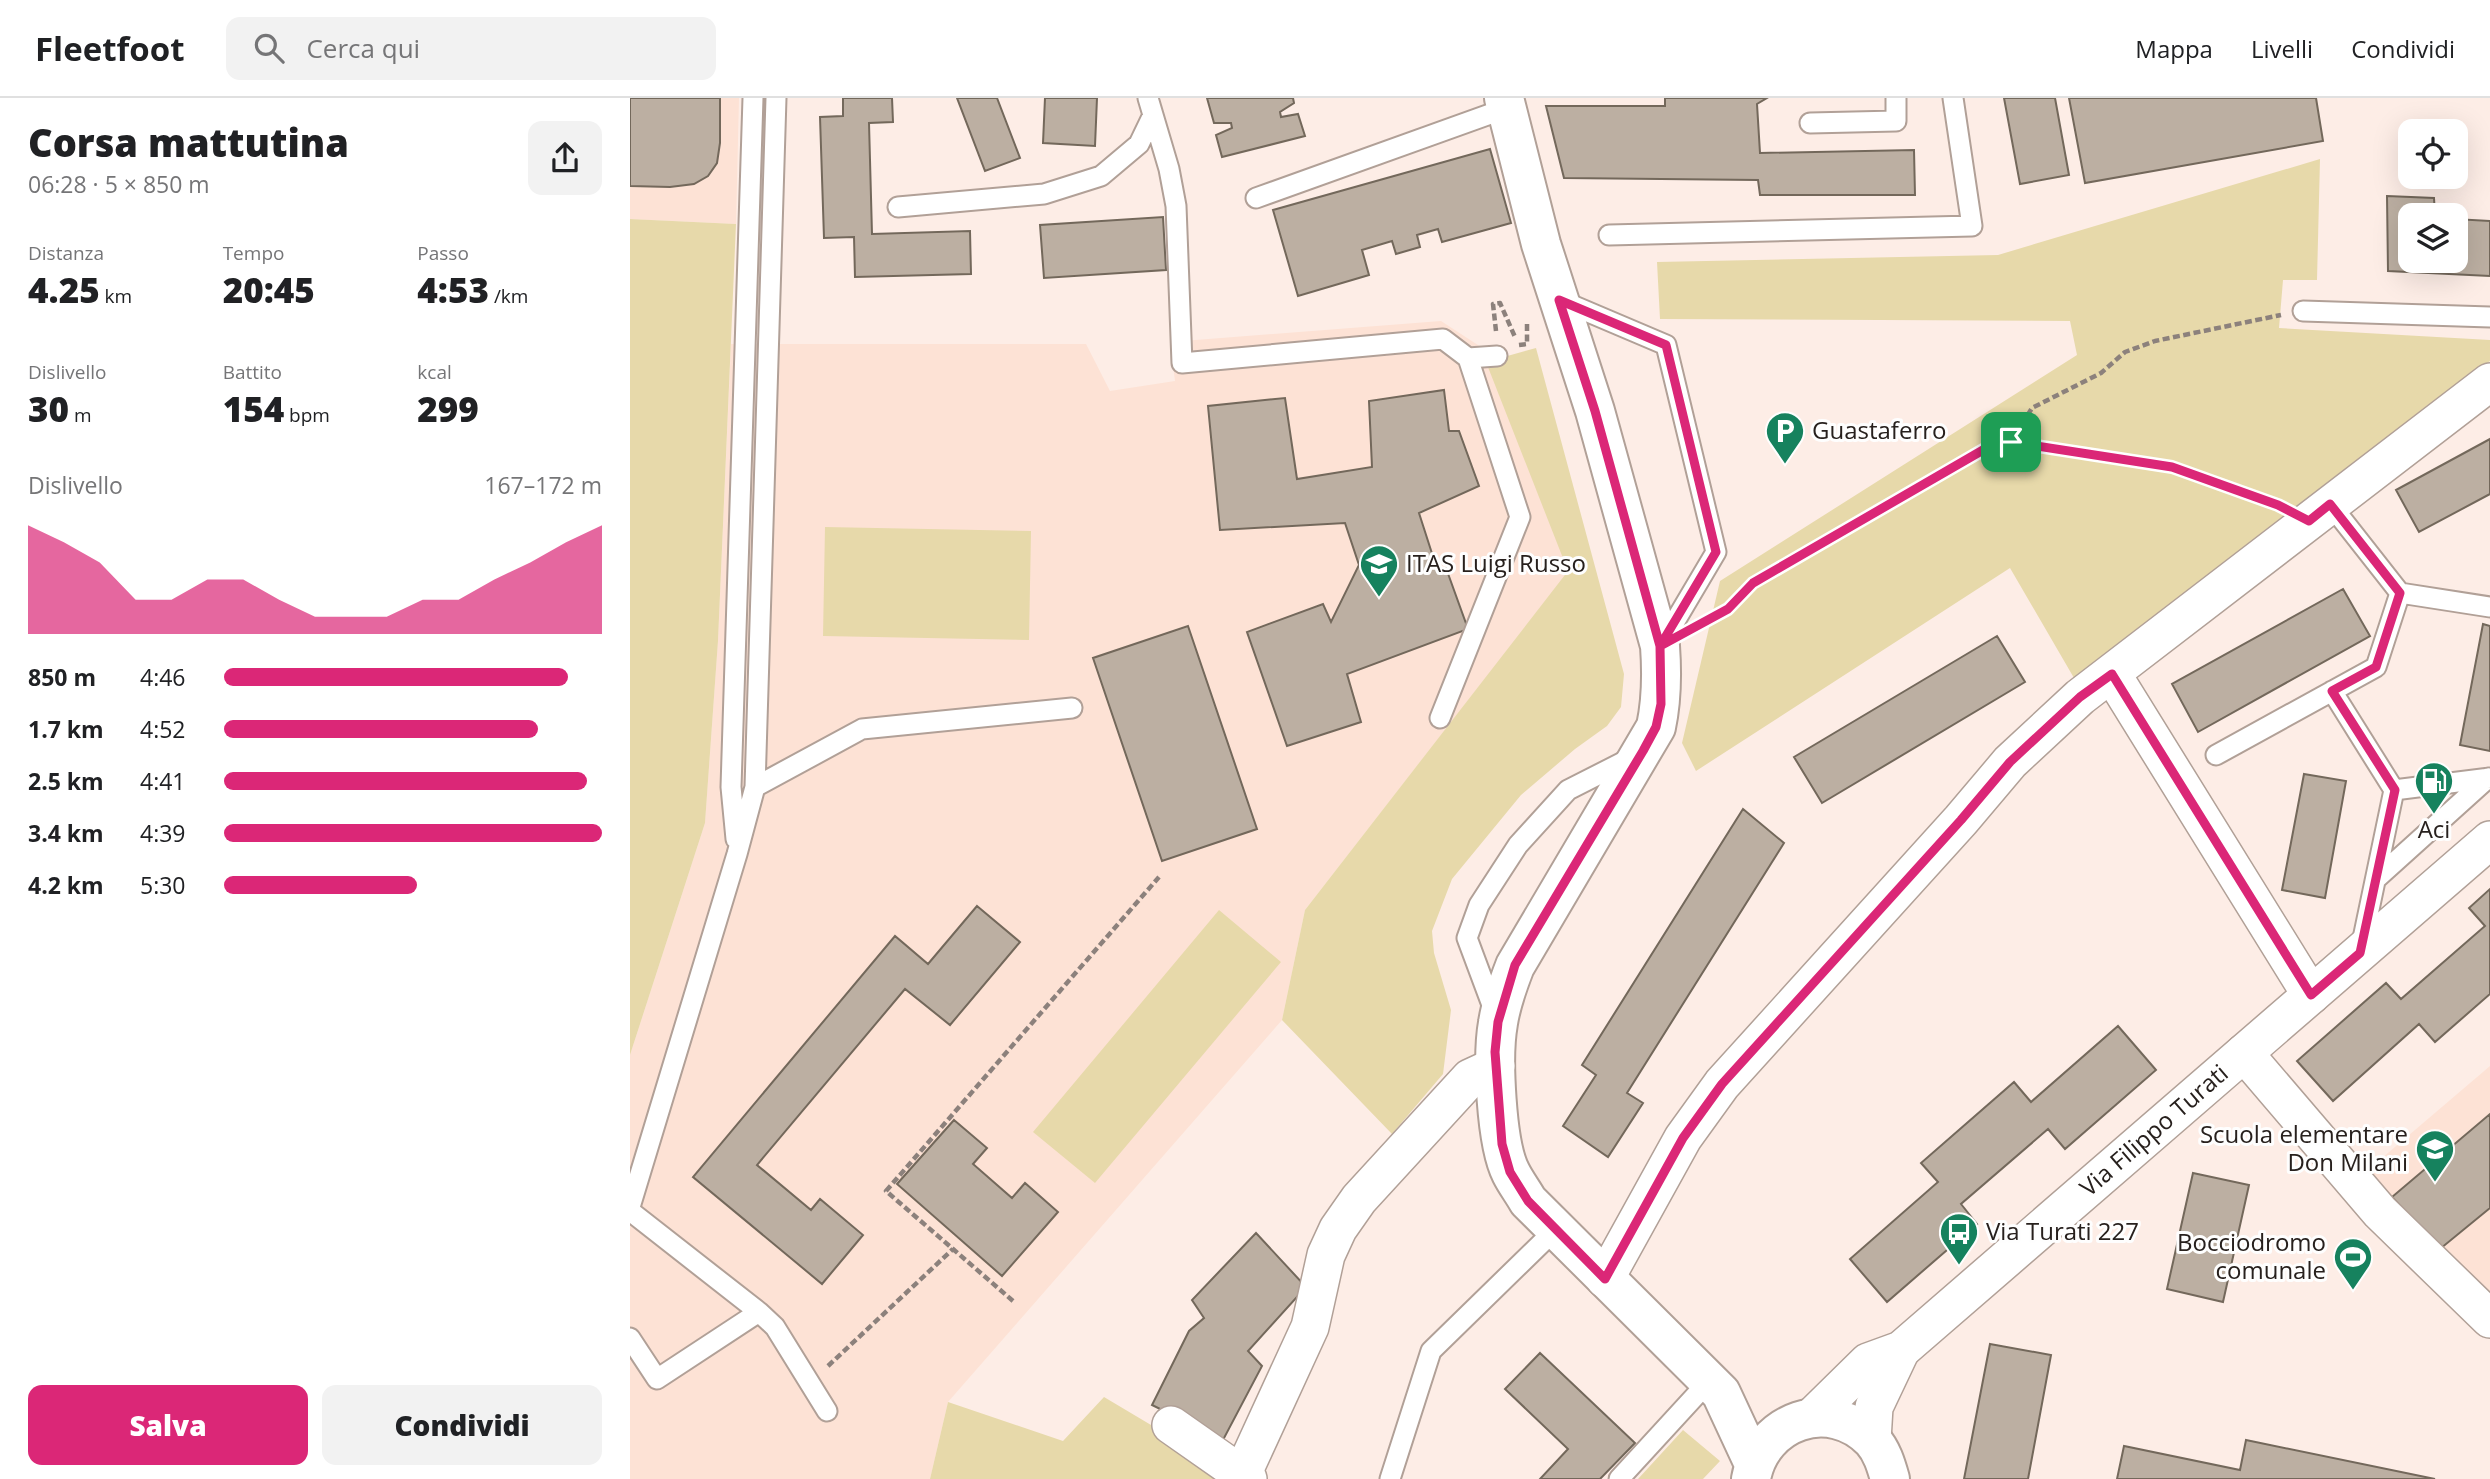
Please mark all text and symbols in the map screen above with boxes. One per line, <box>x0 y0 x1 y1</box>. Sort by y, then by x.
search box <box>226 17 716 80</box>
text: Fleetfoot <box>35 26 184 71</box>
icon: search <box>250 29 288 67</box>
text: Cerca qui <box>306 30 420 66</box>
text: Mappa <box>2135 32 2213 65</box>
text: Livelli <box>2251 32 2313 65</box>
text: Condividi <box>2351 32 2455 65</box>
text: Corsa mattutina <box>28 116 349 168</box>
map controls <box>2398 119 2468 273</box>
button: locate <box>2398 119 2468 189</box>
button: share <box>528 121 602 195</box>
text: 06:28 · 5 × 850 m <box>28 168 210 200</box>
button: layers <box>2398 203 2468 273</box>
text: Distanza <box>28 240 104 266</box>
text: Tempo <box>223 240 284 266</box>
text: Passo <box>417 240 469 266</box>
text: 4.25 <box>28 266 100 313</box>
text: 20:45 <box>223 266 315 313</box>
text: 4:53 <box>417 266 489 313</box>
text: km <box>100 283 132 309</box>
text: /km <box>489 283 528 309</box>
text: Dislivello <box>28 359 106 385</box>
text: Battito <box>223 359 282 385</box>
text: kcal <box>417 359 452 385</box>
text: 30 <box>28 385 69 432</box>
text: 154 <box>223 385 284 432</box>
text: 299 <box>417 385 479 432</box>
text: m <box>69 402 92 428</box>
text: bpm <box>284 402 330 428</box>
parking icon: Guastaferro <box>1764 410 1806 465</box>
pin <box>1981 412 2041 472</box>
place label: Guastaferro <box>1812 413 1946 446</box>
icon: arrive <box>1992 423 2030 461</box>
text: Dislivello <box>28 469 123 501</box>
text: 167–172 m <box>484 469 602 501</box>
school or university icon: ITAS Luigi Russo <box>1358 543 1400 598</box>
place label: ITAS Luigi Russo <box>1406 546 1586 579</box>
text: 850 m <box>28 661 96 693</box>
text: 4:46 <box>140 661 186 693</box>
text: 1.7 km <box>28 713 104 745</box>
text: 4:52 <box>140 713 186 745</box>
fuel station icon: Aci <box>2413 760 2455 815</box>
text: 2.5 km <box>28 765 104 797</box>
text: 4:41 <box>140 765 186 797</box>
place label: Aci <box>2418 812 2450 845</box>
text: 3.4 km <box>28 817 104 849</box>
text: 4:39 <box>140 817 186 849</box>
text: 4.2 km <box>28 869 104 901</box>
text: 5:30 <box>140 869 186 901</box>
street label: Via Filippo Turati <box>2072 1056 2234 1203</box>
place label: Scuola elementare Don Milani <box>2200 1117 2408 1178</box>
school or university icon: Scuola elementare Don Milani <box>2414 1128 2456 1183</box>
bus stop icon: Via Turati 227 <box>1938 1211 1980 1266</box>
place label: Via Turati 227 <box>1986 1214 2139 1247</box>
place label: Bocciodromo comunale <box>2177 1225 2326 1286</box>
sports icon: Bocciodromo comunale <box>2332 1236 2374 1291</box>
button: Salva <box>28 1385 308 1465</box>
button: Condividi <box>322 1385 602 1465</box>

